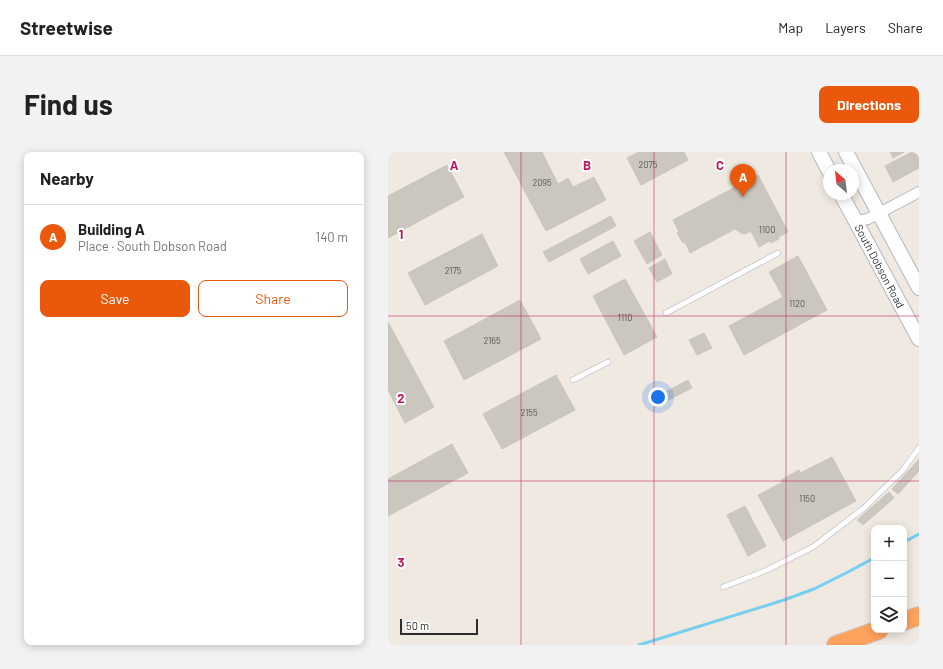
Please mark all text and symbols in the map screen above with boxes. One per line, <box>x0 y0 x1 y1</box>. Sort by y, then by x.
text: Streetwise <box>20 16 113 39</box>
text: Map <box>778 19 803 36</box>
text: Layers <box>825 19 866 36</box>
text: Share <box>888 19 923 36</box>
button: Directions <box>819 86 919 123</box>
text: Find us <box>24 87 113 121</box>
text: A <box>450 157 459 173</box>
text: B <box>583 157 591 173</box>
text: C <box>716 157 724 173</box>
house number: 2075 <box>639 159 658 170</box>
pin: A <box>730 164 756 197</box>
north arrow <box>823 164 859 200</box>
text: Nearby <box>40 168 94 188</box>
house number: 2095 <box>532 177 552 188</box>
text: Building A <box>78 220 145 238</box>
street label: South Dobson Road <box>852 222 908 310</box>
house number: 1100 <box>759 224 775 235</box>
text: 1 <box>399 226 403 242</box>
text: A <box>49 229 57 245</box>
text: 140 m <box>316 229 348 245</box>
text: Place · South Dobson Road <box>78 238 227 254</box>
house number: 2175 <box>445 265 462 276</box>
button: Save <box>40 280 190 317</box>
button: Share <box>198 280 348 317</box>
house number: 1120 <box>789 298 805 309</box>
house number: 1110 <box>618 312 632 323</box>
house number: 2165 <box>483 335 501 346</box>
your location <box>648 387 668 407</box>
text: 2 <box>397 390 405 406</box>
house number: 2155 <box>520 407 538 418</box>
house number: 1150 <box>799 493 815 504</box>
map controls <box>871 525 907 633</box>
button: + <box>871 525 907 561</box>
text: 3 <box>397 554 405 570</box>
button: − <box>871 561 907 597</box>
button: layers <box>871 597 907 633</box>
scale bar <box>400 617 478 636</box>
text: 50 m <box>406 619 429 632</box>

